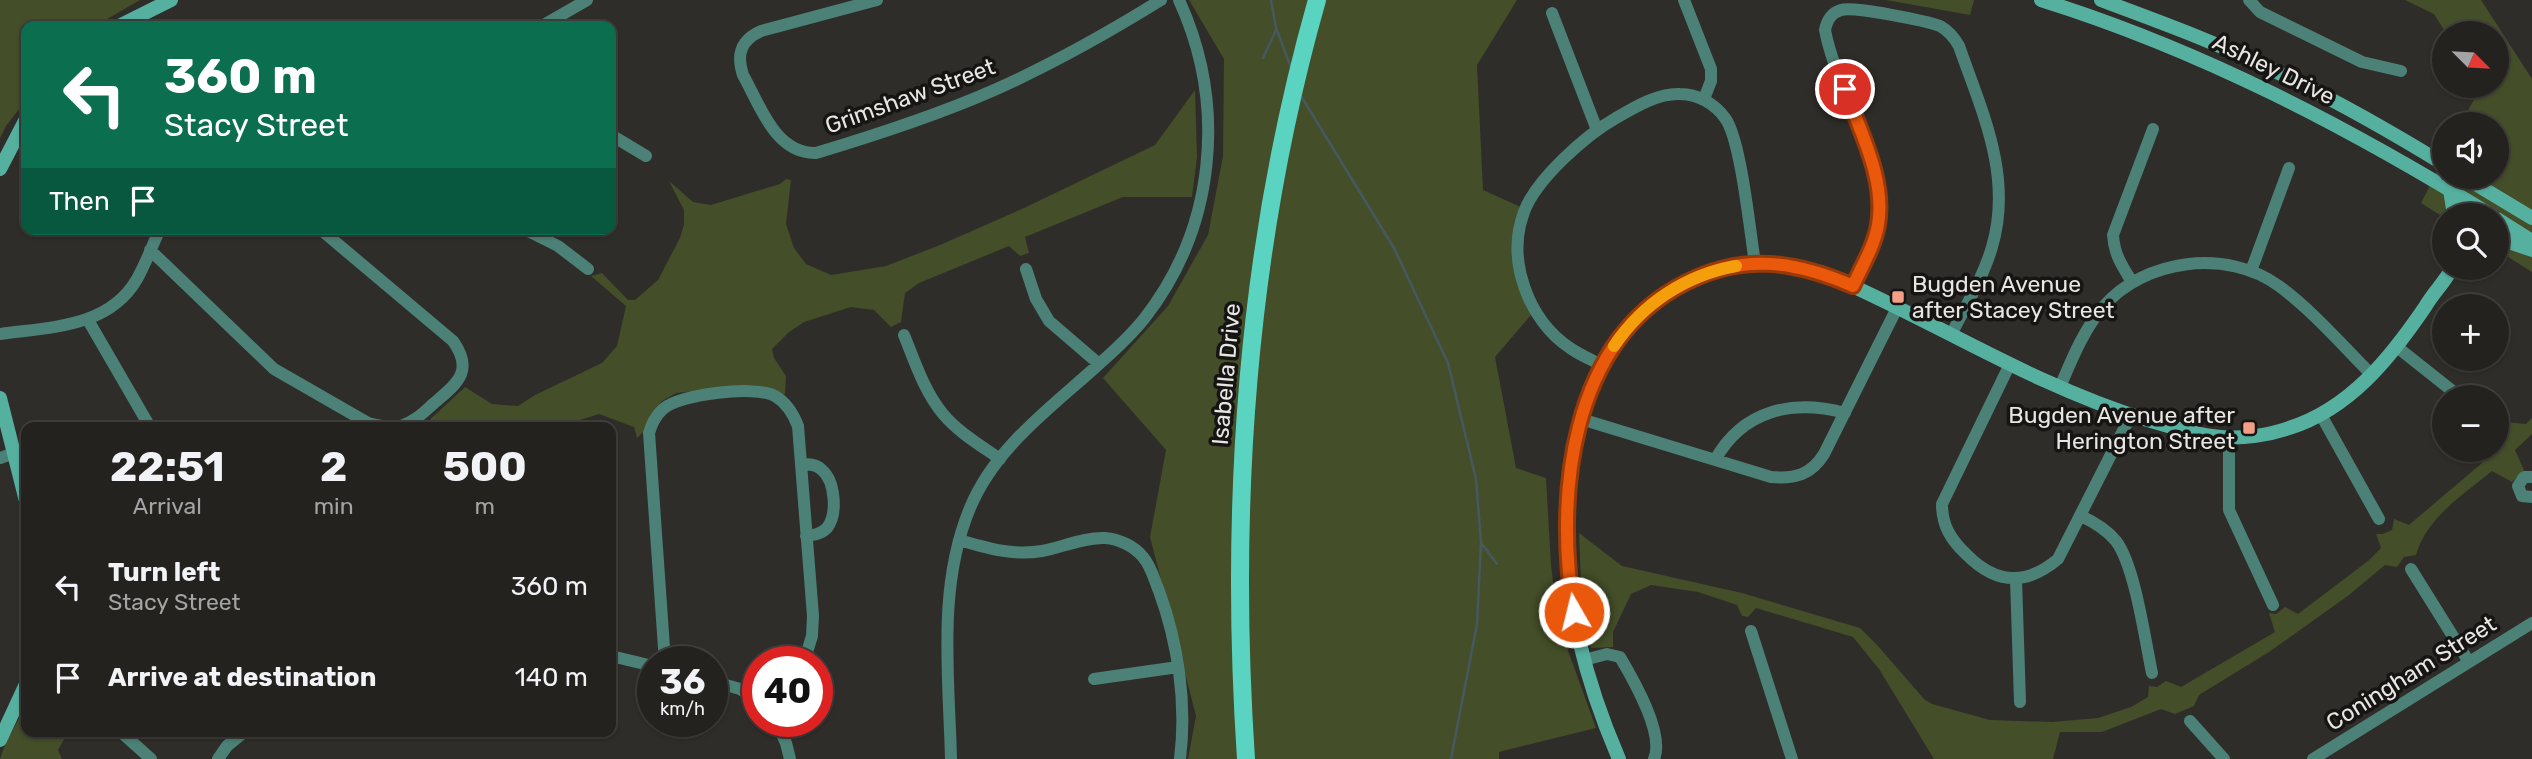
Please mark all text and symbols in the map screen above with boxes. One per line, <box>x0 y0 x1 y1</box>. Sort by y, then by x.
north arrow <box>2432 21 2510 98</box>
map controls <box>2432 21 2509 462</box>
street label: Ashley Drive <box>2208 27 2340 111</box>
text: 360 m <box>164 47 317 105</box>
icon: left <box>49 49 140 140</box>
street label: Grimshaw Street <box>821 52 999 140</box>
pin <box>1815 59 1875 119</box>
icon: arrive <box>1826 70 1864 108</box>
text: Stacy Street <box>164 106 348 144</box>
button: sound <box>2432 112 2509 189</box>
icon: arrive <box>124 182 162 220</box>
text: Then <box>49 186 110 217</box>
button: search <box>2432 203 2509 280</box>
place label: Bugden Avenue after Stacey Street <box>1912 270 2115 324</box>
marker: Bugden Avenue after Stacey Street <box>1890 289 1906 305</box>
button: + <box>2432 294 2509 371</box>
street label: Isabella Drive <box>1206 302 1246 446</box>
button: − <box>2432 385 2509 462</box>
place label: Bugden Avenue after Herington Street <box>2008 401 2235 455</box>
marker: Bugden Avenue after Herington Street <box>2241 420 2257 436</box>
text: 22:51 <box>110 442 225 492</box>
text: 2 <box>320 442 347 492</box>
text: 500 <box>443 442 527 492</box>
text: Arrival <box>133 492 202 520</box>
text: min <box>314 492 354 520</box>
text: m <box>475 492 495 520</box>
text: Turn left <box>108 557 220 588</box>
icon: left <box>49 568 87 606</box>
text: 360 m <box>511 571 588 602</box>
position arrow <box>1537 575 1611 649</box>
text: Stacy Street <box>108 588 241 616</box>
street label: Coningham Street <box>2321 609 2501 737</box>
speed limit sign: 40 <box>742 646 833 737</box>
icon: arrive <box>49 659 87 697</box>
text: 36 <box>660 661 705 703</box>
text: Arrive at destination <box>108 662 376 693</box>
text: 140 m <box>515 662 588 693</box>
text: km/h <box>660 698 705 720</box>

